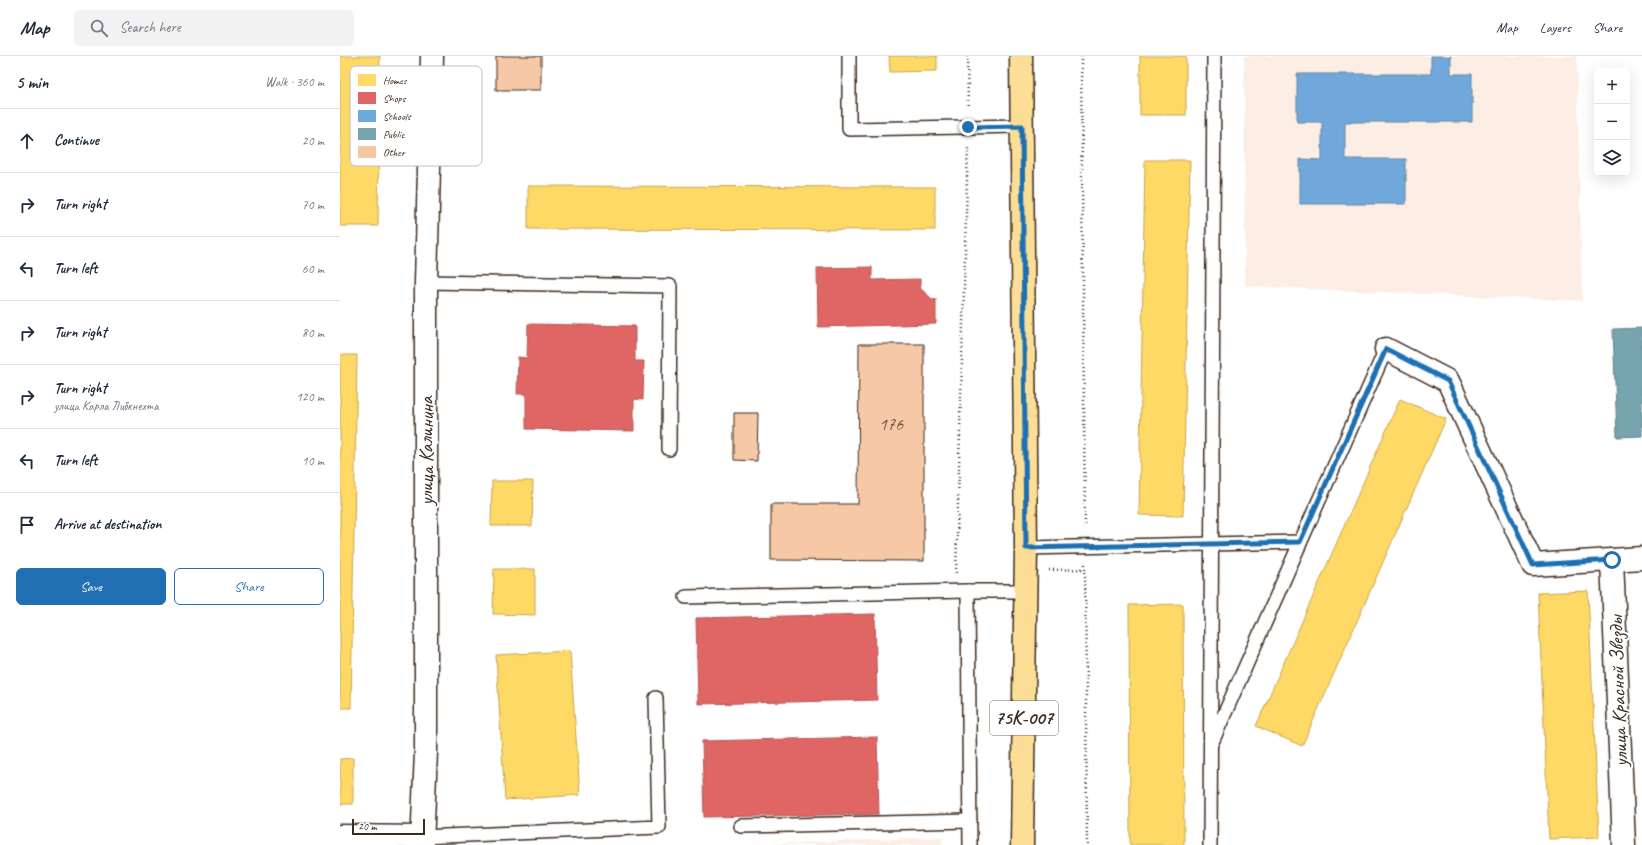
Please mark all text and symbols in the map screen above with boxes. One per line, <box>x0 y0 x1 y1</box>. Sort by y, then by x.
search box <box>74 10 354 46</box>
text: Map <box>20 16 50 40</box>
icon: search <box>88 17 110 39</box>
text: Search here <box>120 18 181 37</box>
text: Map <box>1496 19 1518 36</box>
text: Layers <box>1540 19 1571 36</box>
text: Share <box>1593 19 1622 36</box>
legend <box>350 66 482 166</box>
map controls <box>1594 68 1630 176</box>
button: + <box>1594 68 1630 104</box>
text: 5 min <box>16 72 48 93</box>
text: Homes <box>383 73 408 87</box>
text: Walk · 360 m <box>265 74 324 90</box>
text: Shops <box>383 91 407 105</box>
button: − <box>1594 104 1630 140</box>
text: Schools <box>383 109 412 123</box>
route end <box>959 118 977 136</box>
text: Public <box>383 127 405 141</box>
icon: ahead <box>16 130 38 152</box>
text: Continue <box>54 131 99 150</box>
text: 20 m <box>302 133 324 149</box>
button: layers <box>1594 140 1630 176</box>
text: Other <box>383 145 406 159</box>
icon: right <box>16 194 38 216</box>
text: Turn right <box>54 195 107 214</box>
text: 70 m <box>302 197 324 213</box>
icon: left <box>16 258 38 280</box>
text: Turn left <box>54 259 97 278</box>
text: 60 m <box>302 261 324 277</box>
icon: right <box>16 322 38 344</box>
text: Turn right <box>54 323 107 342</box>
text: 80 m <box>302 325 324 341</box>
text: Turn right <box>54 379 107 398</box>
icon: right <box>16 386 38 408</box>
text: 120 m <box>296 389 324 405</box>
street label: улица Калинина <box>414 395 439 507</box>
text: улица Карла Либкнехта <box>54 398 158 414</box>
house number: 176 <box>879 413 904 435</box>
icon: left <box>16 450 38 472</box>
text: Turn left <box>54 451 97 470</box>
text: 10 m <box>302 453 324 469</box>
icon: arrive <box>16 514 38 536</box>
text: Arrive at destination <box>54 515 161 534</box>
route start <box>1603 551 1621 569</box>
button: Save <box>16 568 166 605</box>
button: Share <box>174 568 324 605</box>
street label: улица Красной Звезды <box>1603 613 1633 768</box>
road number: 75К-007 <box>990 701 1058 735</box>
scale bar <box>352 817 425 836</box>
text: 20 m <box>358 819 377 833</box>

